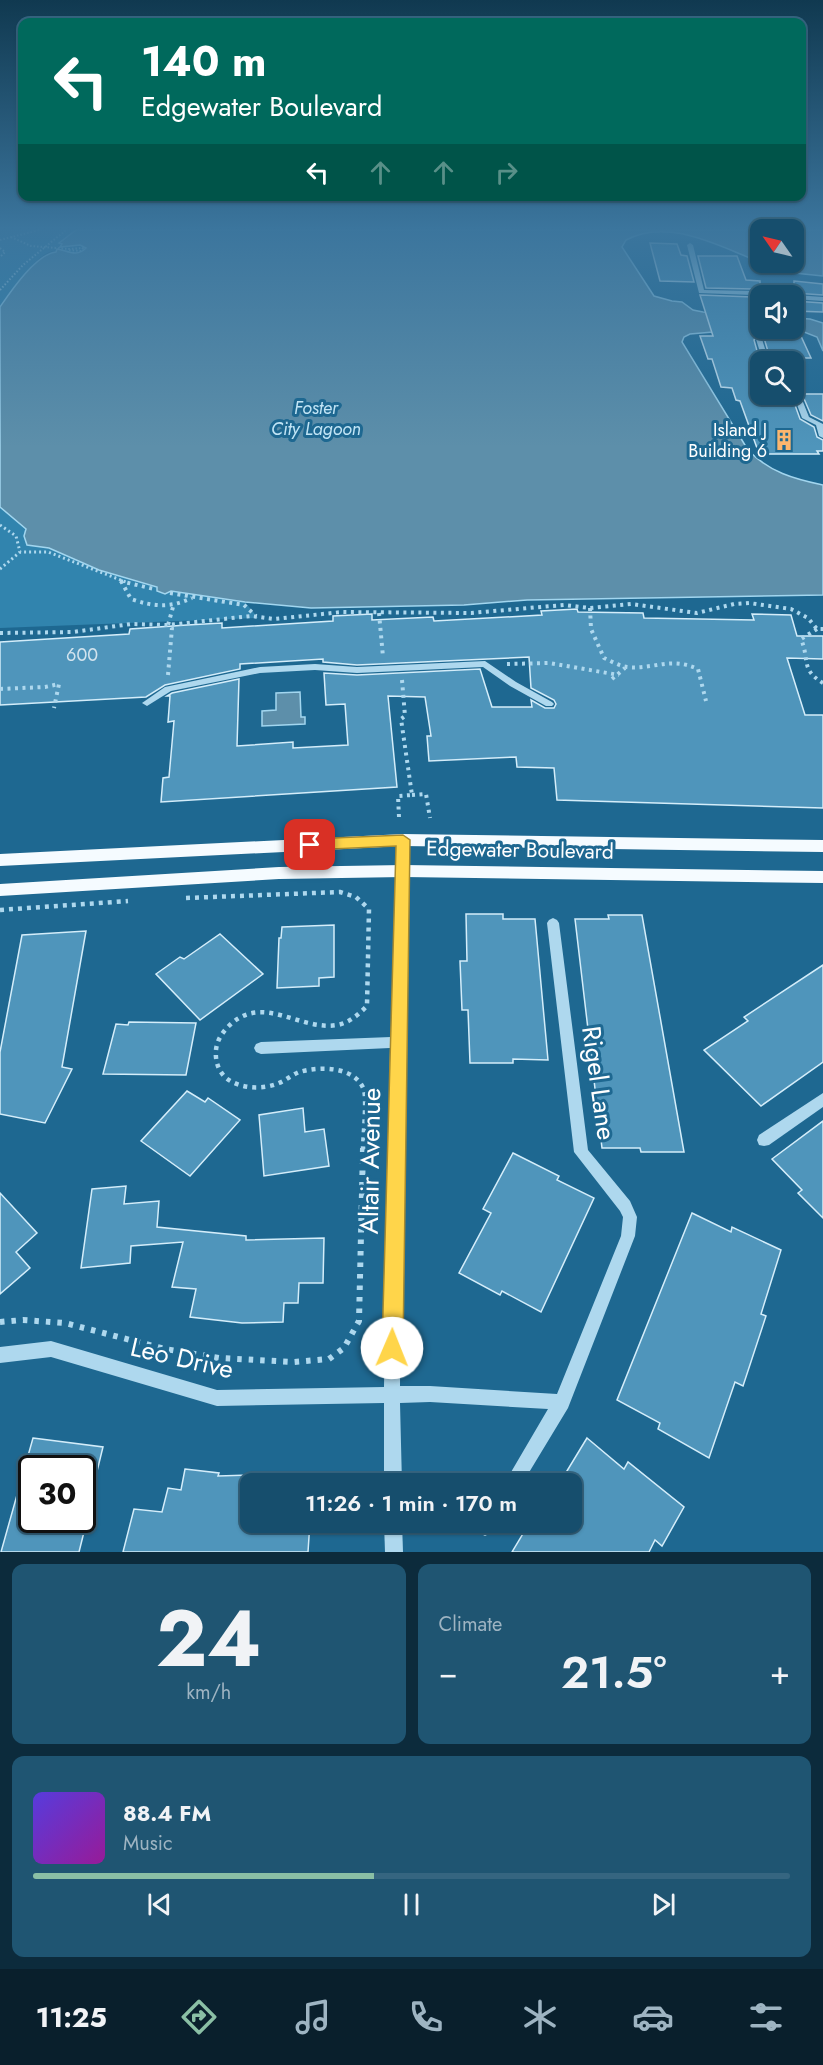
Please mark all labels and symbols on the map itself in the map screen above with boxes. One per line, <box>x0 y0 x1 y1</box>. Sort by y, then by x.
north arrow <box>750 219 804 273</box>
water label: Foster City Lagoon <box>271 395 361 442</box>
place label: Island J Building 6 <box>688 417 767 464</box>
building icon: Island J Building 6 <box>772 428 796 452</box>
house number: 600 <box>66 642 98 668</box>
pin <box>284 819 335 870</box>
street label: Edgewater Boulevard <box>426 833 614 867</box>
street label: Rigel Lane <box>572 1024 626 1142</box>
street label: Altair Avenue <box>350 1087 390 1235</box>
position arrow <box>360 1316 424 1380</box>
street label: Leo Drive <box>127 1328 237 1388</box>
speed limit sign: 30 <box>18 1455 96 1533</box>

